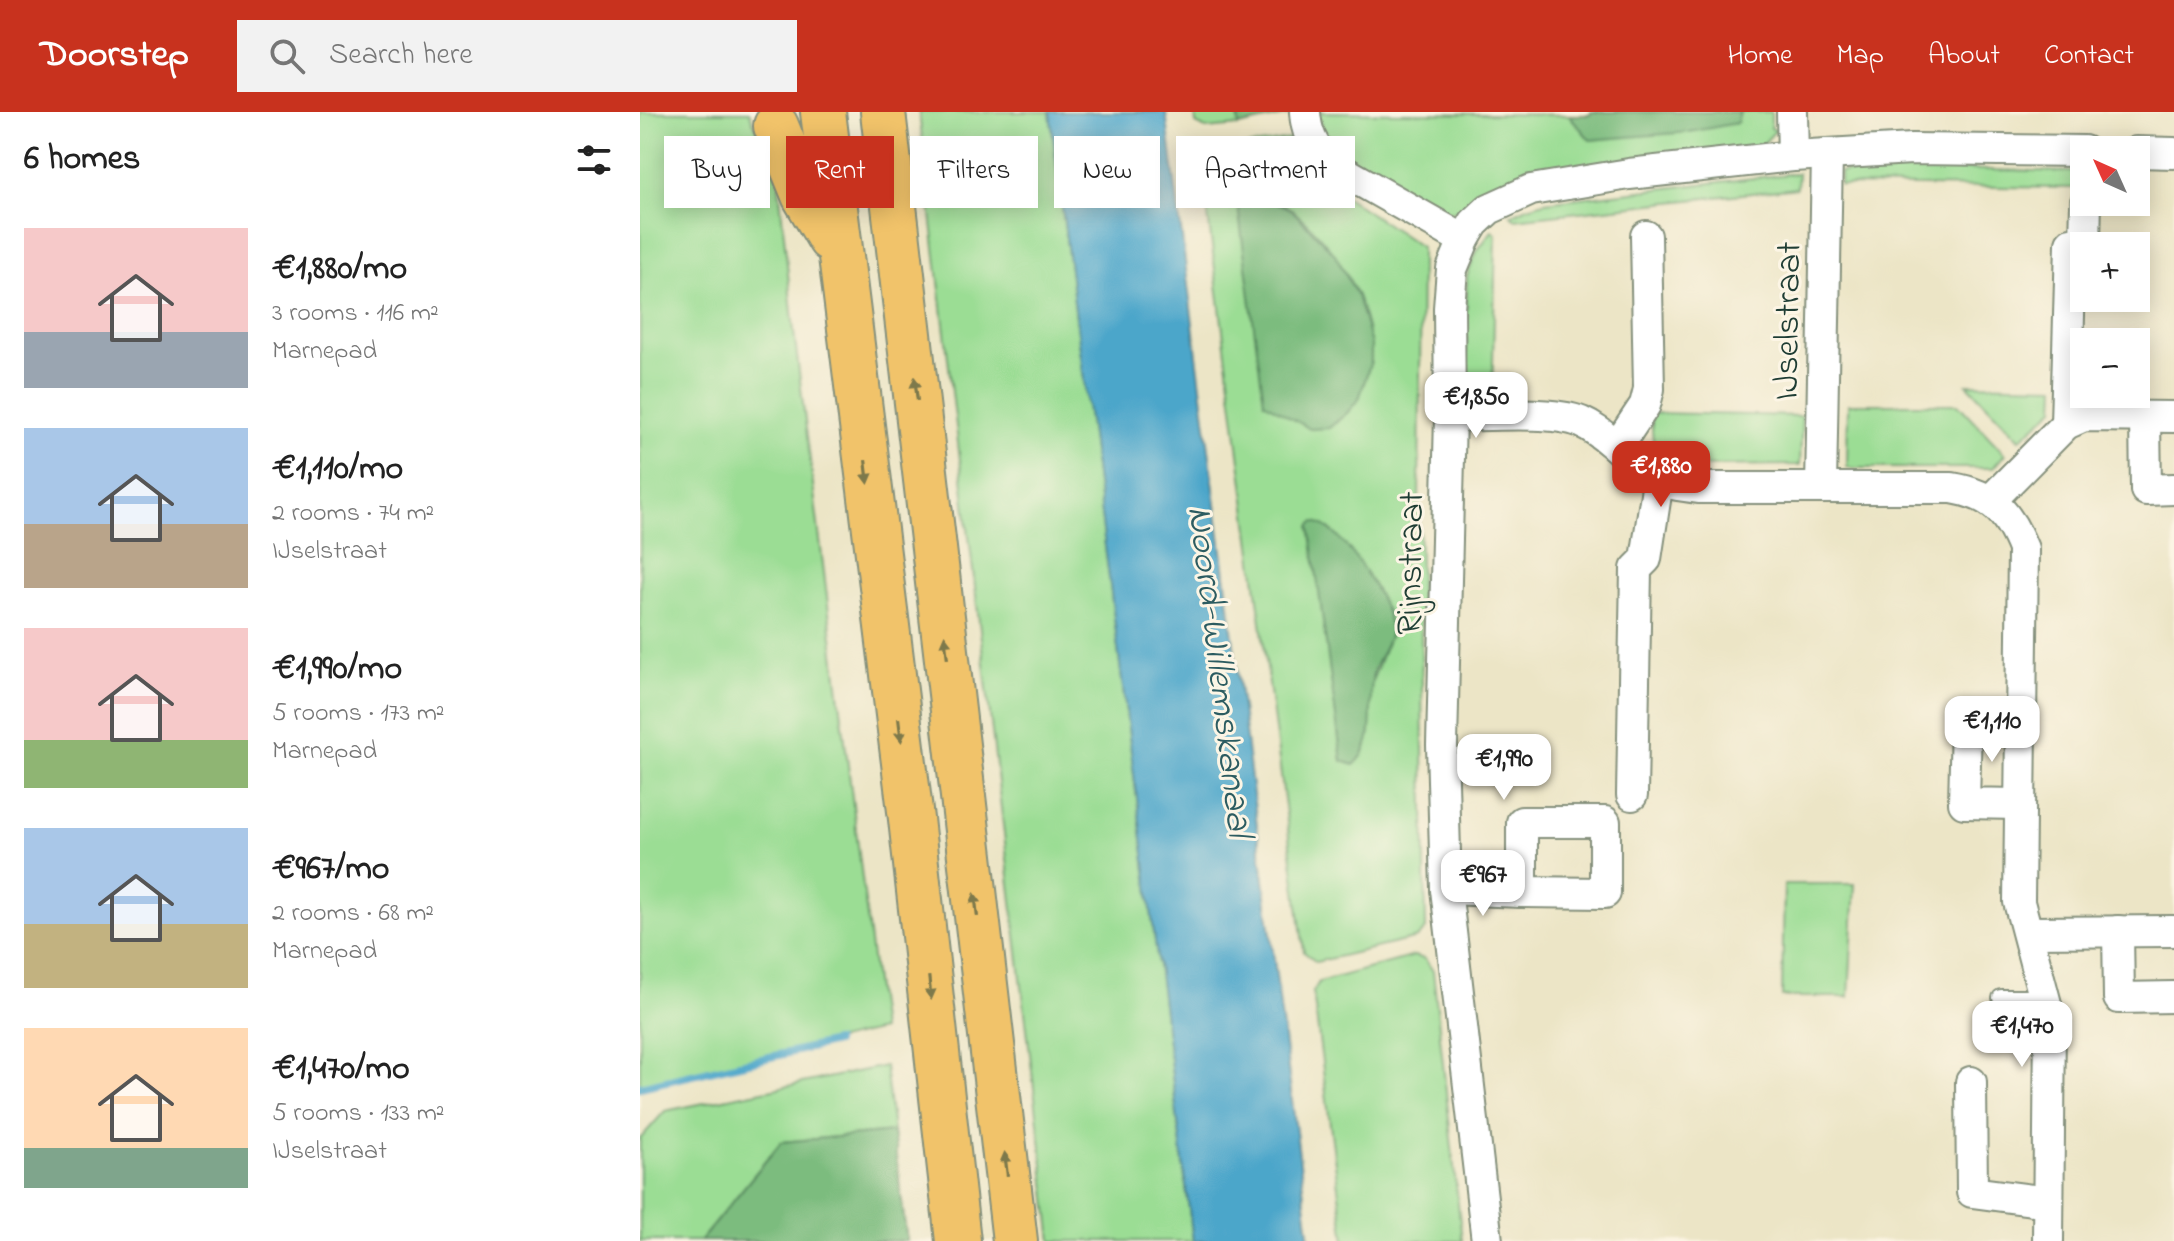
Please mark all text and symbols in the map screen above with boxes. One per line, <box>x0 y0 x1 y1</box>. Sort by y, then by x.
search box <box>237 20 797 92</box>
text: Doorstep <box>40 28 189 84</box>
icon: search <box>265 34 309 78</box>
text: Search here <box>329 34 473 78</box>
text: Home <box>1727 36 1793 77</box>
text: Map <box>1837 36 1884 77</box>
text: About <box>1928 36 2000 77</box>
text: Contact <box>2044 36 2134 77</box>
text: 6 homes <box>24 135 140 185</box>
chip: Buy <box>664 136 770 208</box>
chip: Rent <box>786 136 894 208</box>
chip: Filters <box>910 136 1038 208</box>
chip: New <box>1054 136 1160 208</box>
chip: Apartment <box>1176 136 1355 208</box>
north arrow <box>2070 136 2150 216</box>
map controls <box>2070 136 2150 408</box>
icon: filters <box>572 138 616 182</box>
button: + <box>2070 232 2150 312</box>
street label: IJselstraat <box>1762 241 1817 401</box>
text: €1,880/mo <box>272 245 407 295</box>
icon: home <box>88 260 184 356</box>
text: 3 rooms · 116 m² <box>272 295 439 333</box>
button: − <box>2070 328 2150 408</box>
text: Marnepad <box>272 333 377 371</box>
pin: €1,850 <box>1411 372 1541 440</box>
one-way arrow <box>910 376 923 401</box>
text: €1,850 <box>1443 379 1509 417</box>
pin: €1,880 <box>1596 441 1726 509</box>
text: €1,110/mo <box>272 445 403 495</box>
text: €1,880 <box>1630 448 1692 486</box>
icon: home <box>88 460 184 556</box>
one-way arrow <box>861 460 874 485</box>
street label: Rijnstraat <box>1385 491 1440 635</box>
text: 2 rooms · 74 m² <box>272 495 434 533</box>
water label: Noord-Willemskanaal <box>1170 503 1267 845</box>
text: IJselstraat <box>272 533 387 571</box>
one-way arrow <box>940 634 953 659</box>
text: €1,990/mo <box>272 645 402 695</box>
icon: home <box>88 660 184 756</box>
text: 5 rooms · 173 m² <box>272 695 445 733</box>
pin: €1,110 <box>1927 696 2057 764</box>
text: €1,110 <box>1963 703 2021 741</box>
one-way arrow <box>894 718 907 743</box>
text: Marnepad <box>272 733 377 771</box>
pin: €1,990 <box>1439 734 1569 802</box>
text: €1,990 <box>1475 741 1533 779</box>
text: €967/mo <box>272 845 390 895</box>
pin: €967 <box>1436 850 1530 918</box>
text: €967 <box>1459 857 1507 895</box>
icon: home <box>88 860 184 956</box>
one-way arrow <box>970 892 983 917</box>
text: 2 rooms · 68 m² <box>272 895 434 933</box>
text: Marnepad <box>272 933 377 971</box>
one-way arrow <box>923 976 936 1001</box>
pin: €1,470 <box>1957 1001 2087 1069</box>
text: €1,470 <box>1990 1008 2054 1046</box>
text: €1,470/mo <box>272 1045 410 1095</box>
icon: home <box>88 1060 184 1156</box>
text: 5 rooms · 133 m² <box>272 1095 445 1133</box>
text: IJselstraat <box>272 1133 387 1171</box>
one-way arrow <box>1000 1151 1013 1176</box>

